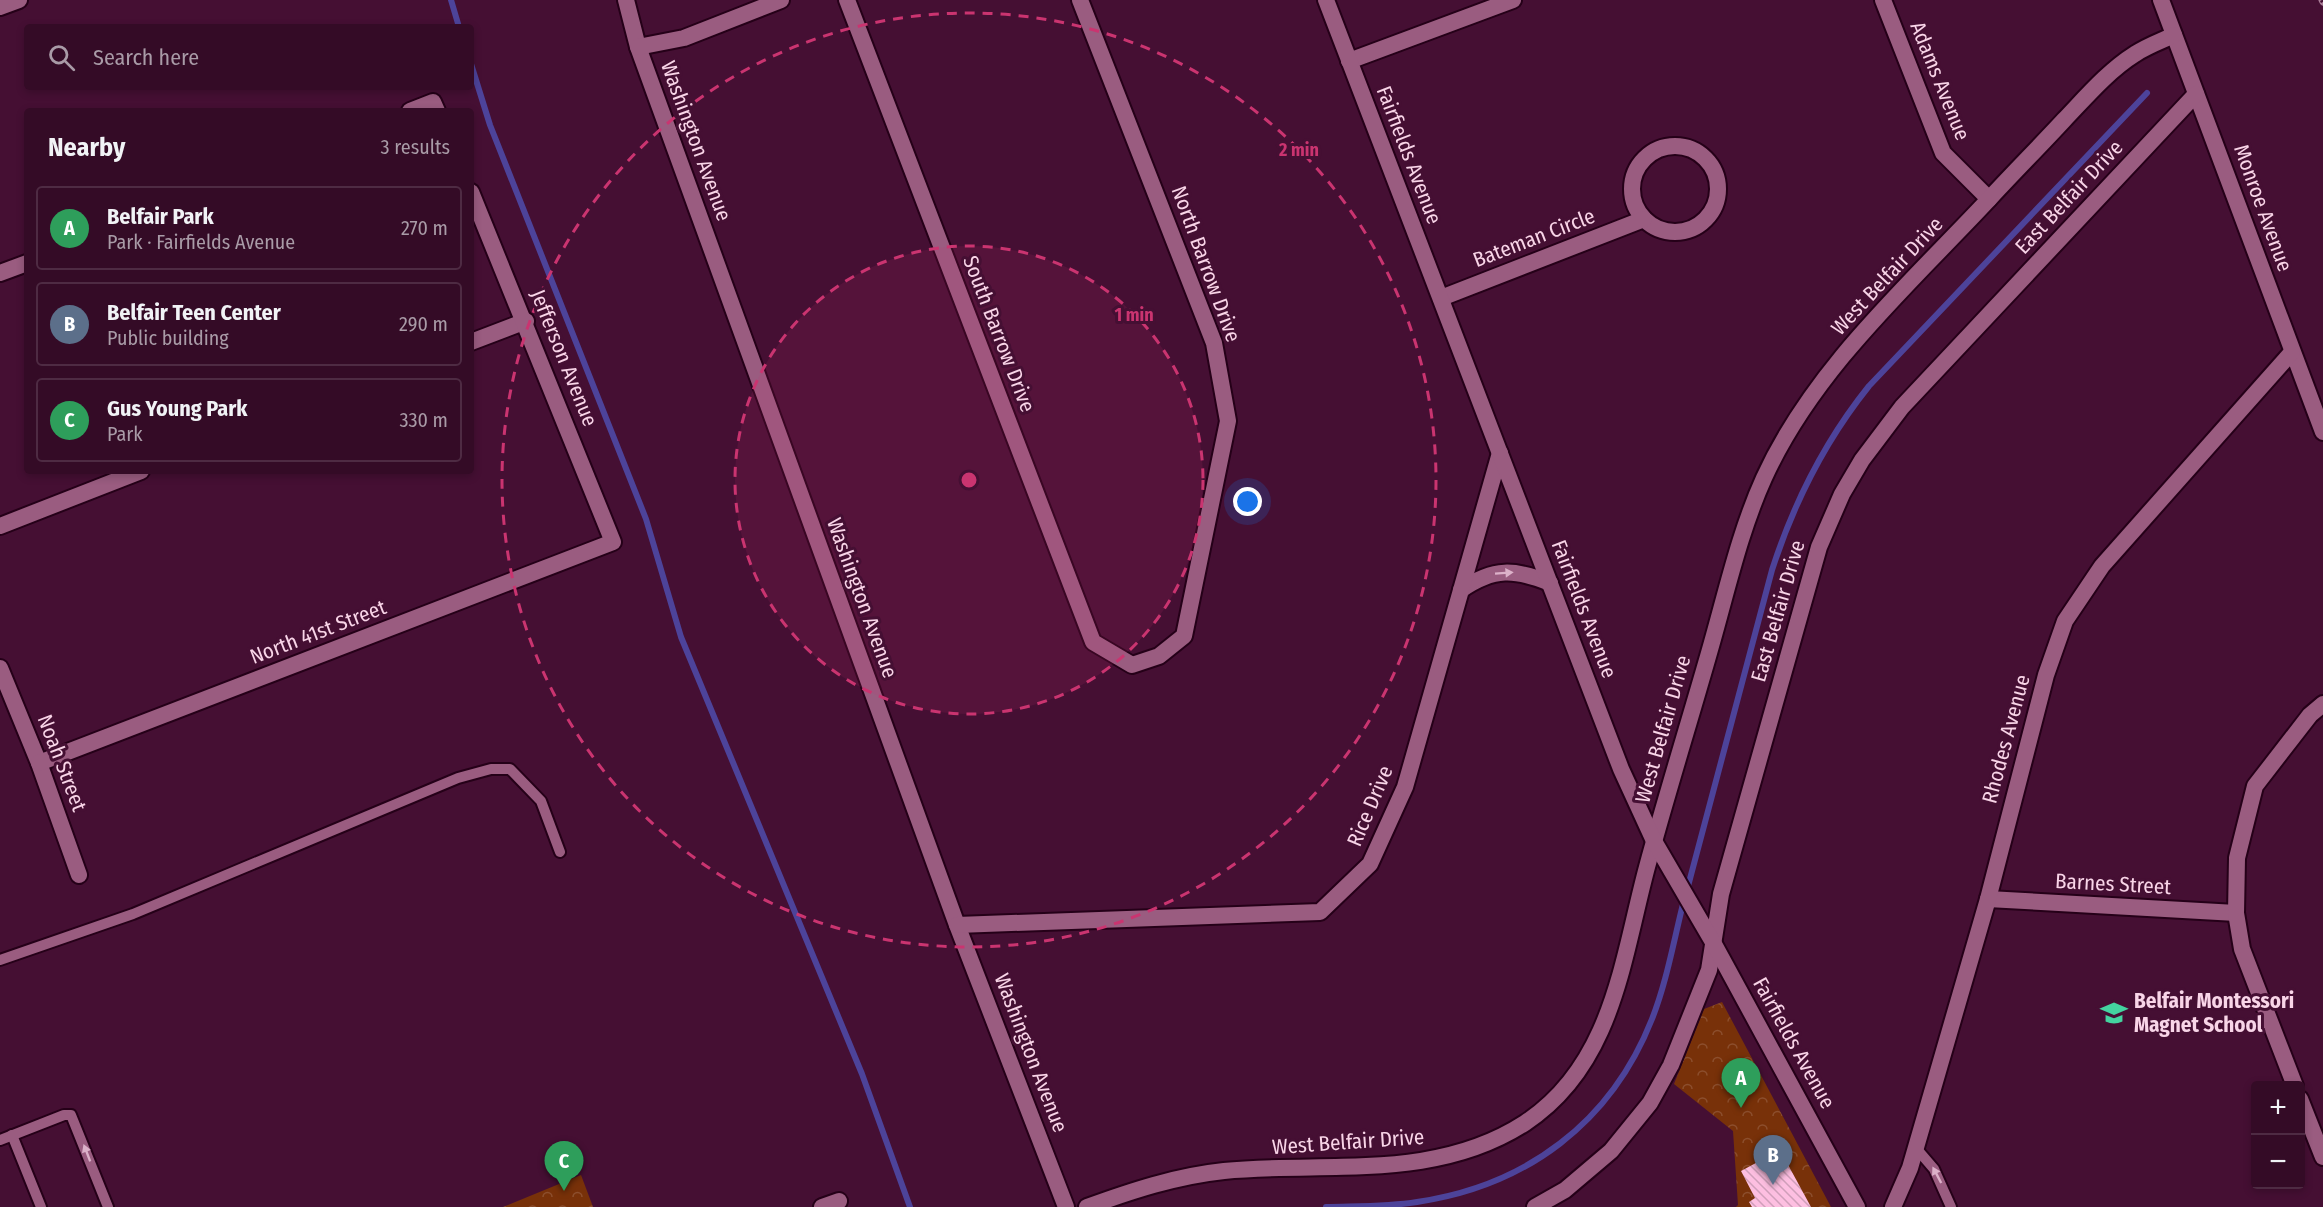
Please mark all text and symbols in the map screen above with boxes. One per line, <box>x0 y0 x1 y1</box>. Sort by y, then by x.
street label: Adams Avenue <box>1904 18 1976 144</box>
search box <box>24 24 474 90</box>
icon: search <box>45 41 78 74</box>
text: Search here <box>93 44 199 71</box>
street label: Washington Avenue <box>655 58 737 224</box>
street label: Fairfields Avenue <box>1371 82 1447 228</box>
text: Nearby <box>48 132 125 163</box>
text: 3 results <box>381 135 450 159</box>
street label: East Belfair Drive <box>2010 135 2128 259</box>
text: 2 min <box>1278 139 1319 161</box>
street label: Monroe Avenue <box>2228 141 2298 275</box>
street label: North Barrow Drive <box>1166 182 1246 346</box>
text: Belfair Park <box>107 203 214 230</box>
street label: Bateman Circle <box>1469 203 1599 273</box>
street label: West Belfair Drive <box>1826 211 1948 341</box>
text: A <box>64 216 75 240</box>
text: 270 m <box>401 216 448 240</box>
text: Park · Fairfields Avenue <box>107 230 295 254</box>
street label: South Barrow Drive <box>957 252 1041 416</box>
street label: Jefferson Avenue <box>525 286 603 430</box>
text: Belfair Teen Center <box>107 299 281 326</box>
text: 1 min <box>1114 304 1154 326</box>
text: B <box>64 312 75 336</box>
text: 290 m <box>399 312 448 336</box>
text: Public building <box>107 326 229 350</box>
text: Gus Young Park <box>107 395 247 422</box>
text: C <box>64 408 75 432</box>
text: 330 m <box>399 408 448 432</box>
text: Park <box>107 422 143 446</box>
centre of rings <box>959 470 979 490</box>
your location <box>1233 487 1262 516</box>
street label: Washington Avenue <box>821 515 903 681</box>
street label: Fairfields Avenue <box>1546 536 1622 682</box>
street label: East Belfair Drive <box>1745 537 1811 685</box>
one-way arrow <box>1495 568 1514 578</box>
street label: North 41st Street <box>246 594 390 670</box>
street label: West Belfair Drive <box>1630 652 1696 806</box>
street label: Rhodes Avenue <box>1976 672 2036 806</box>
street label: Noah Street <box>32 711 92 815</box>
street label: Rice Drive <box>1341 762 1399 850</box>
street label: Barnes Street <box>2054 868 2172 900</box>
street label: Washington Avenue <box>989 970 1073 1136</box>
street label: Fairfields Avenue <box>1747 973 1841 1113</box>
place label: Belfair Montessori Magnet School <box>2134 988 2294 1038</box>
school or university icon: Belfair Montessori Magnet School <box>2099 998 2129 1028</box>
pin: A <box>1722 1058 1760 1108</box>
map controls <box>2251 1081 2305 1189</box>
button: + <box>2251 1081 2305 1135</box>
street label: West Belfair Drive <box>1271 1124 1425 1160</box>
button: − <box>2251 1135 2305 1189</box>
pin: B <box>1754 1136 1792 1185</box>
pin: C <box>544 1142 584 1191</box>
one-way arrow <box>82 1143 92 1161</box>
one-way arrow <box>1932 1166 1942 1183</box>

